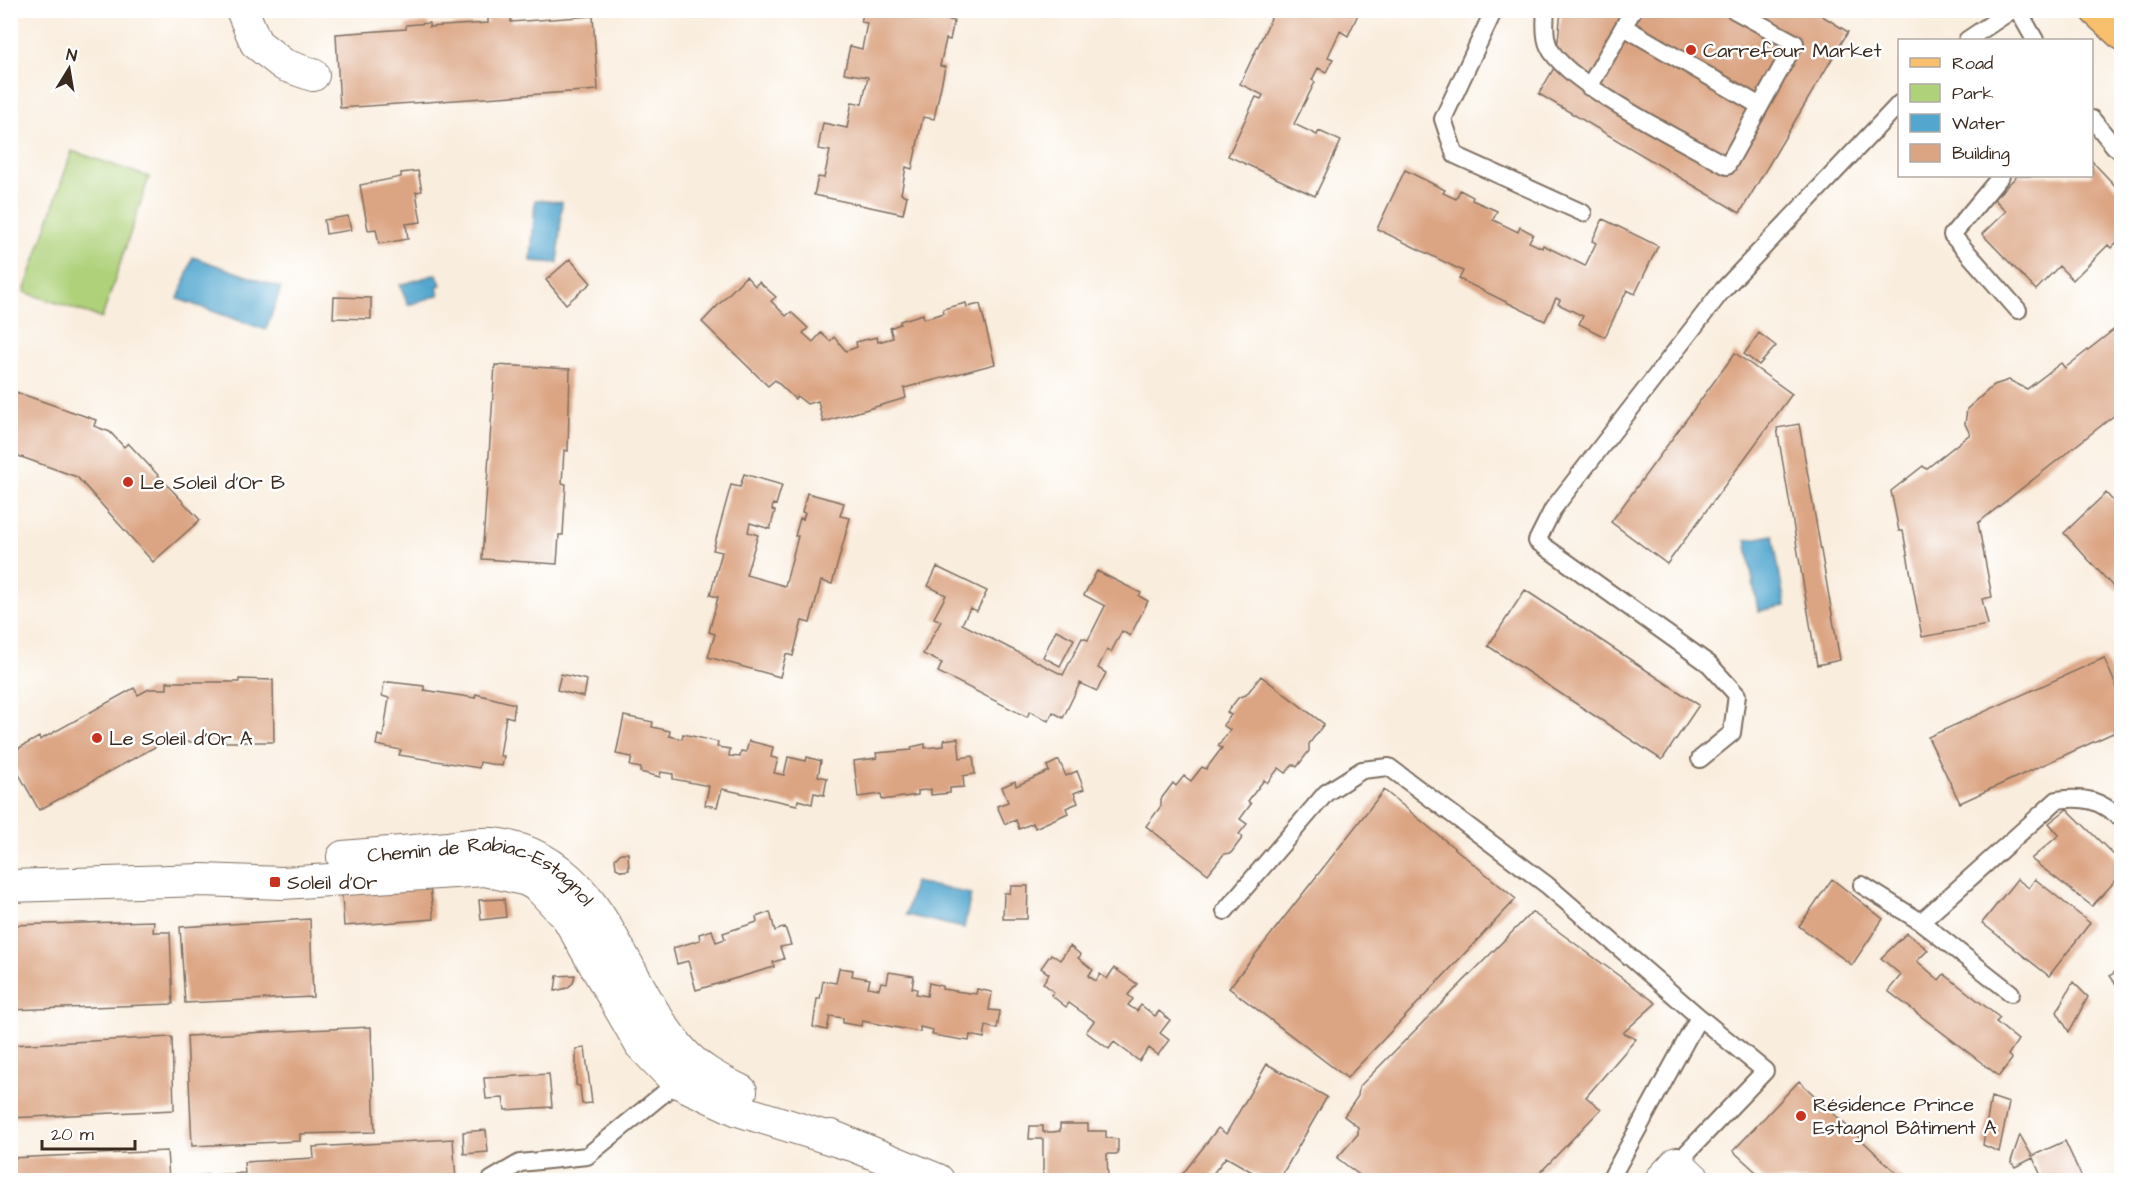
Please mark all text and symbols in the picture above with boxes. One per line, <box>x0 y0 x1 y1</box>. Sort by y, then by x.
place label: Carrefour Market <box>1703 37 1882 65</box>
north arrow <box>39 39 99 99</box>
legend <box>1898 39 2093 177</box>
marker: Carrefour Market <box>1684 43 1698 57</box>
text: N <box>65 44 79 67</box>
text: Road <box>1952 51 1993 76</box>
text: Park <box>1952 81 1994 106</box>
text: Water <box>1952 111 2005 136</box>
text: Building <box>1952 141 2010 167</box>
place label: Le Soleil d'Or B <box>140 469 285 497</box>
marker: Le Soleil d'Or B <box>121 475 135 489</box>
place label: Le Soleil d'Or A <box>109 725 253 753</box>
marker: Le Soleil d'Or A <box>90 731 104 745</box>
street label: Chemin de Rabiac-Estagnol <box>366 831 600 912</box>
place label: Soleil d'Or <box>287 869 377 897</box>
marker: Soleil d'Or <box>268 875 282 889</box>
place label: Résidence Prince Estagnol Bâtiment A <box>1813 1091 1997 1143</box>
marker: Résidence Prince Estagnol Bâtiment A <box>1794 1109 1808 1123</box>
scale bar <box>42 1113 135 1151</box>
text: 20 m <box>51 1122 94 1147</box>

